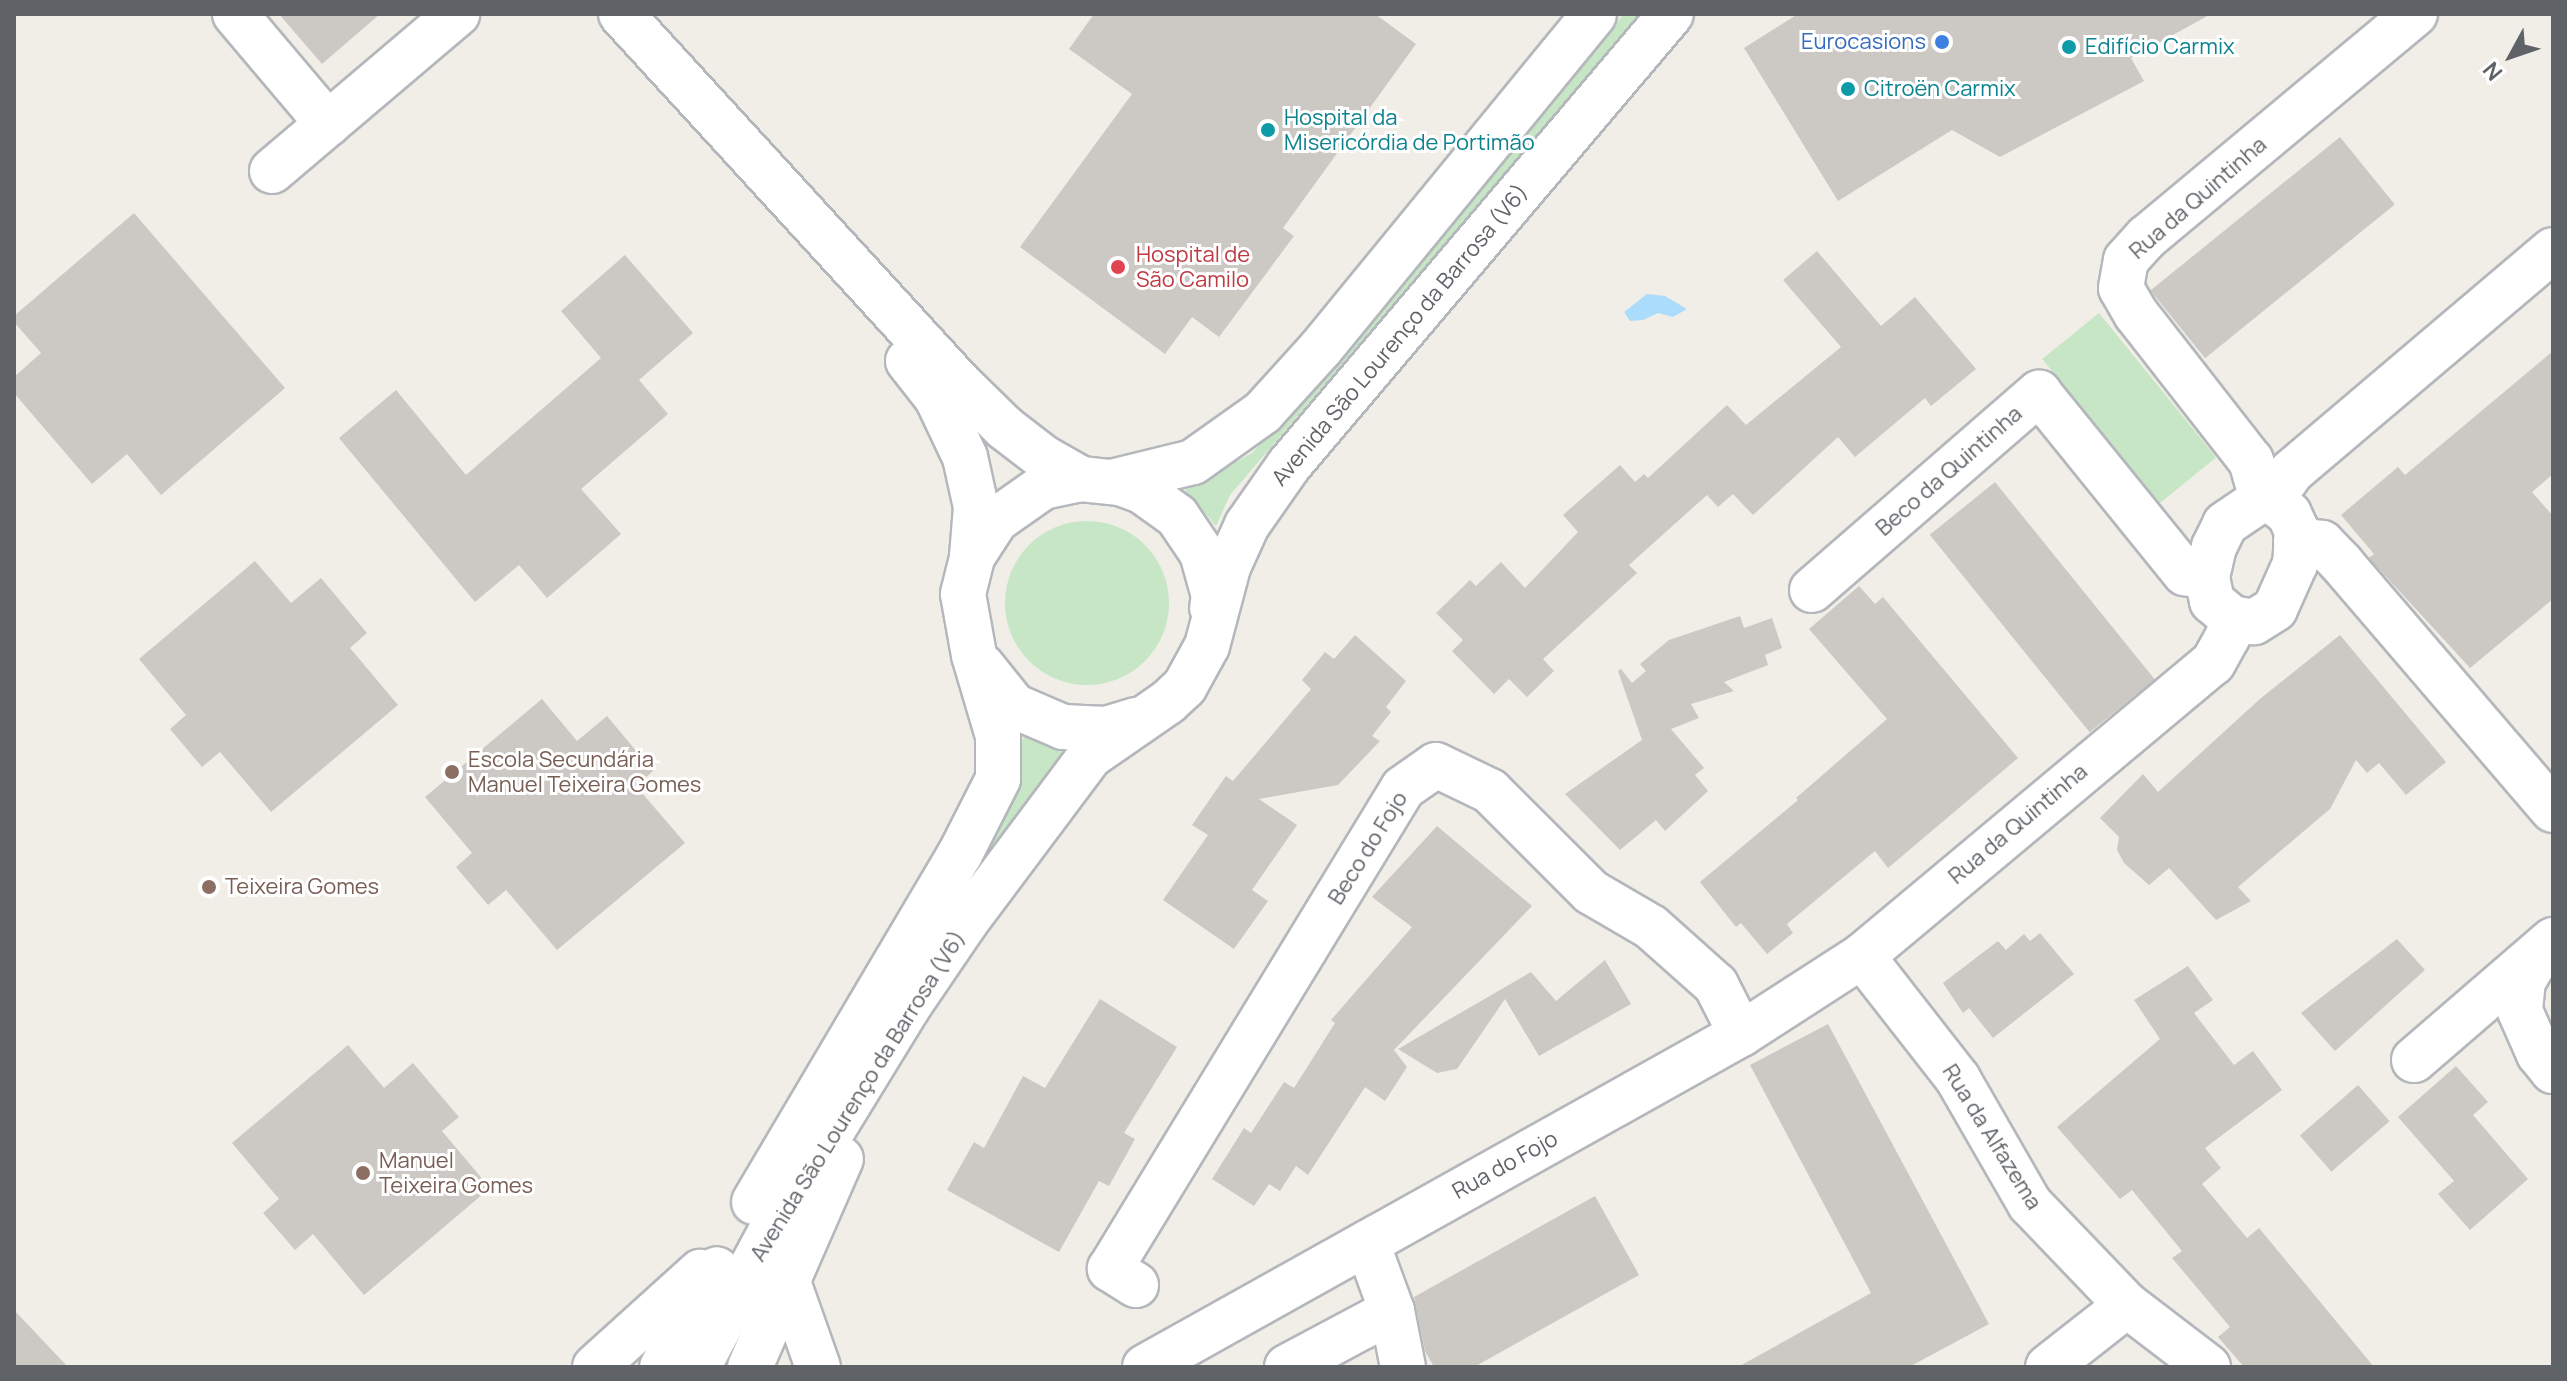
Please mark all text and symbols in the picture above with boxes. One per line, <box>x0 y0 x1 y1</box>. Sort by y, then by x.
north arrow <box>2471 16 2551 96</box>
place label: Eurocasions <box>1801 29 1926 55</box>
marker: Eurocasions <box>1933 33 1951 51</box>
place label: Edifício Carmix <box>2085 34 2235 60</box>
marker: Edifício Carmix <box>2060 38 2078 56</box>
text: N <box>2476 56 2509 87</box>
place label: Citroën Carmix <box>1864 76 2016 102</box>
marker: Citroën Carmix <box>1839 80 1857 98</box>
place label: Hospital da Misericórdia de Portimão <box>1284 104 1535 156</box>
marker: Hospital da Misericórdia de Portimão <box>1259 121 1277 139</box>
street label: Rua da Quintinha <box>2124 131 2272 265</box>
street label: Avenida São Lourenço da Barrosa (V6) <box>1266 179 1534 491</box>
place label: Hospital de São Camilo <box>1136 241 1250 292</box>
marker: Hospital de São Camilo <box>1107 256 1129 278</box>
street label: Beco da Quintinha <box>1871 400 2027 542</box>
place label: Escola Secundária Manuel Teixeira Gomes <box>468 746 701 798</box>
street label: Rua da Quintinha <box>1943 758 2093 890</box>
marker: Escola Secundária Manuel Teixeira Gomes <box>443 763 461 781</box>
street label: Beco do Fojo <box>1323 787 1413 909</box>
place label: Teixeira Gomes <box>225 874 379 900</box>
marker: Teixeira Gomes <box>200 878 218 896</box>
street label: Avenida São Lourenço da Barrosa (V6) <box>745 926 971 1266</box>
street label: Rua da Alfazema <box>1937 1060 2047 1214</box>
street label: Rua do Fojo <box>1448 1125 1562 1205</box>
place label: Manuel Teixeira Gomes <box>379 1147 533 1198</box>
marker: Manuel Teixeira Gomes <box>354 1164 372 1182</box>

